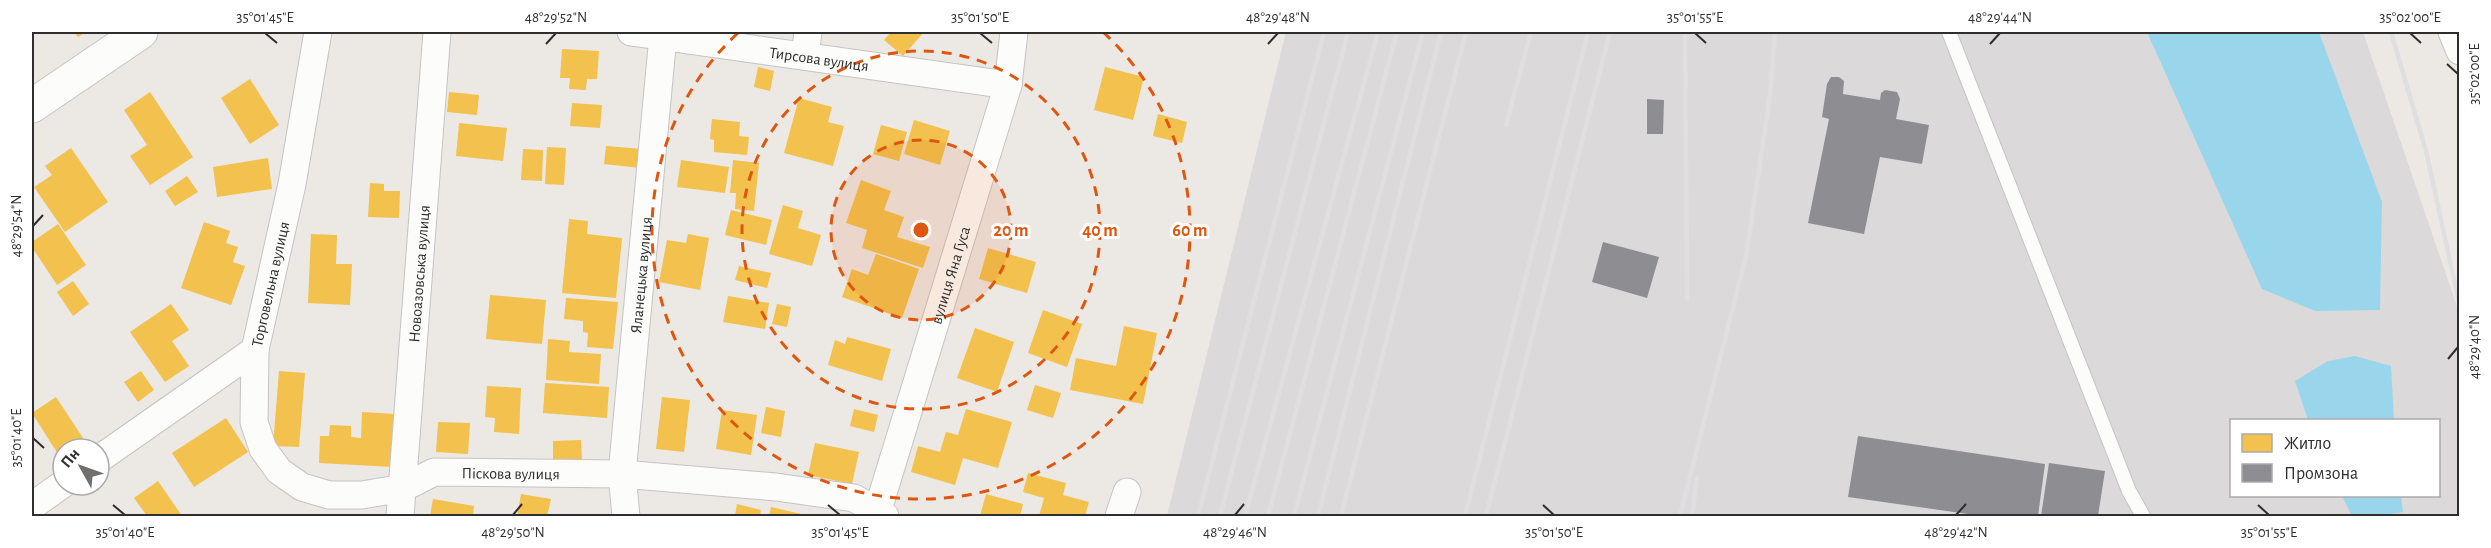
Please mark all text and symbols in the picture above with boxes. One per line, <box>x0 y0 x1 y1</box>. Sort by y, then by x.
text: 35°01'45"E <box>236 10 294 25</box>
text: 48°29'52"N <box>525 10 587 25</box>
text: 35°01'50"E <box>951 10 1009 25</box>
text: 48°29'48"N <box>1246 10 1310 25</box>
text: 35°01'55"E <box>1667 10 1723 25</box>
text: 48°29'44"N <box>1968 10 2032 25</box>
text: 35°02'00"E <box>2379 10 2441 25</box>
text: 35°02'00"E <box>2467 43 2482 105</box>
street label: Тирсова вулиця <box>768 45 870 74</box>
text: 48°29'54"N <box>9 194 24 258</box>
street label: Новоазовська вулиця <box>406 204 433 343</box>
street label: Яланецька вулиця <box>628 216 655 334</box>
street label: Торговельна вулиця <box>249 220 292 348</box>
centre of rings <box>911 220 931 240</box>
text: 20 m <box>993 222 1029 240</box>
text: 40 m <box>1082 222 1118 240</box>
text: 60 m <box>1172 222 1208 240</box>
street label: вулиця Яна Гуса <box>928 224 973 326</box>
text: 48°29'40"N <box>2467 315 2482 379</box>
text: 35°01'40"E <box>9 409 24 467</box>
legend <box>2230 419 2440 497</box>
text: Житло <box>2284 435 2331 453</box>
north arrow <box>51 437 111 497</box>
text: Пн <box>58 445 83 471</box>
street label: Піскова вулиця <box>461 465 560 483</box>
text: Промзона <box>2284 465 2358 483</box>
text: 35°01'40"E <box>96 525 154 540</box>
text: 48°29'50"N <box>481 525 545 540</box>
text: 35°01'45"E <box>811 525 869 540</box>
text: 48°29'46"N <box>1203 525 1267 540</box>
text: 35°01'50"E <box>1525 525 1583 540</box>
text: 48°29'42"N <box>1924 525 1988 540</box>
text: 35°01'55"E <box>2241 525 2297 540</box>

